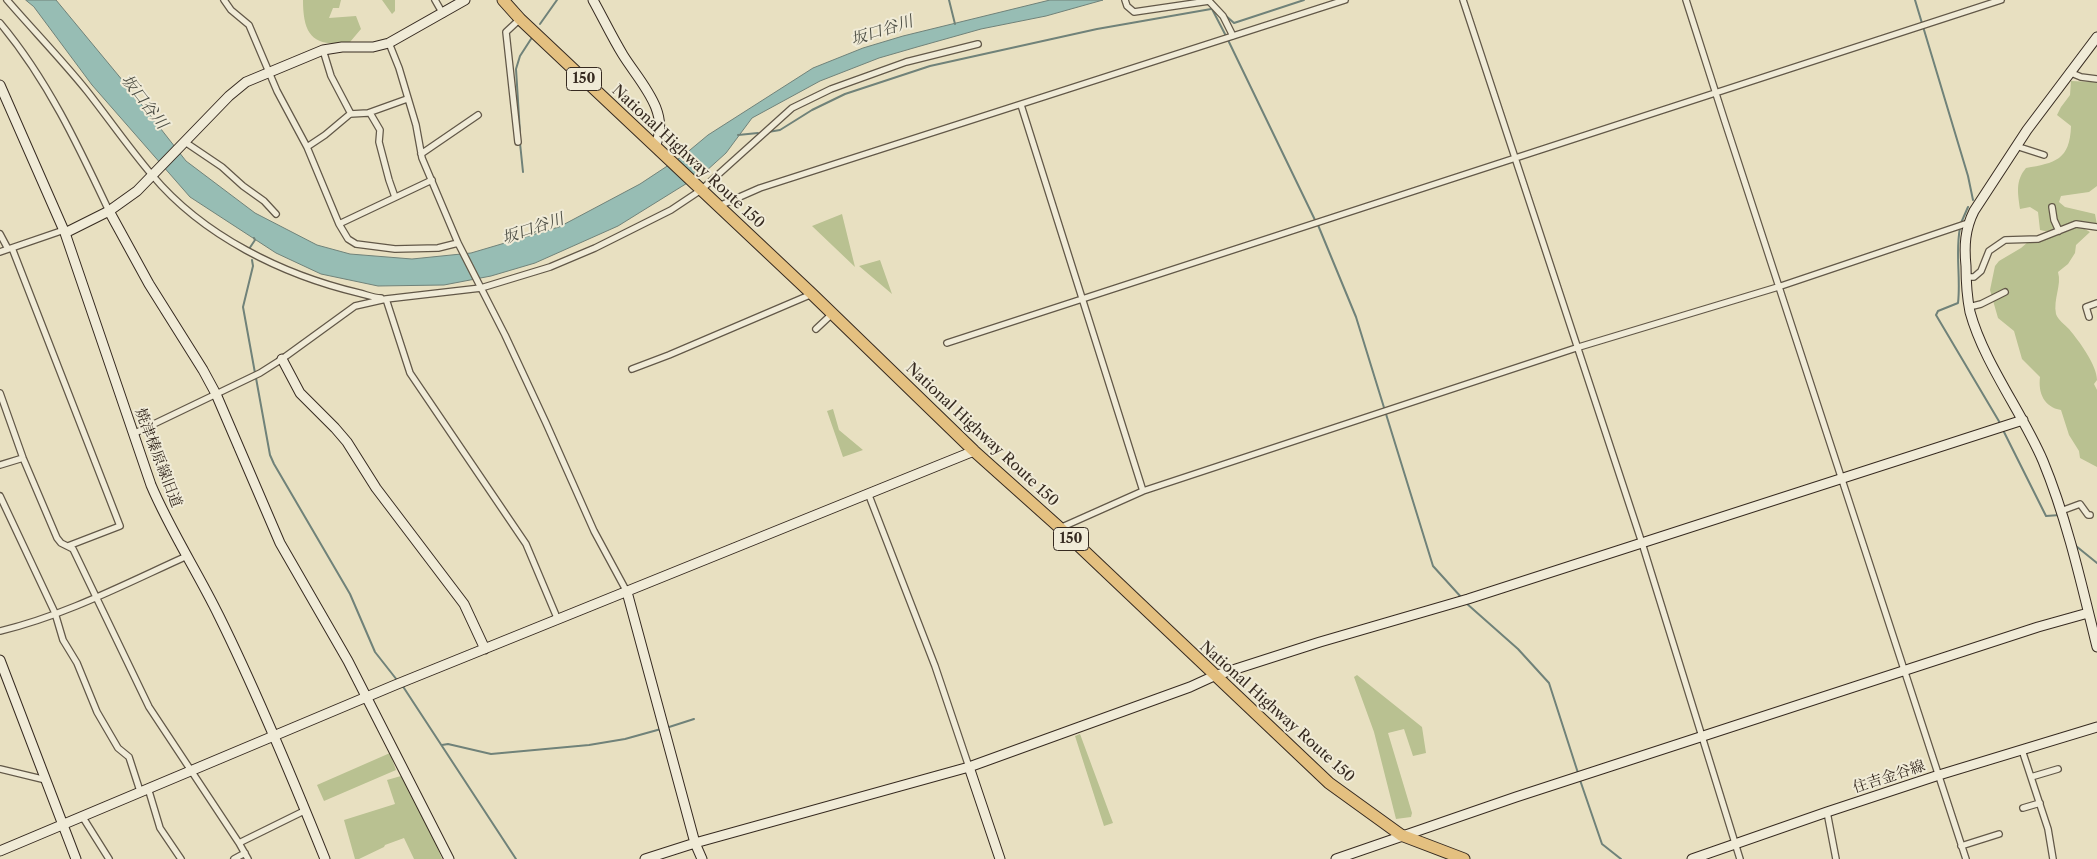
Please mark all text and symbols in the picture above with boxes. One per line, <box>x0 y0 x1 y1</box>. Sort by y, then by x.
water label: 坂口谷川 <box>849 12 915 50</box>
road number: 150 <box>566 68 602 90</box>
water label: 坂口谷川 <box>117 71 171 133</box>
street label: National Highway Route 150 <box>608 82 768 232</box>
water label: 坂口谷川 <box>500 210 566 248</box>
street label: National Highway Route 150 <box>902 360 1062 510</box>
street label: 焼津榛原線旧道 <box>131 406 185 510</box>
road number: 150 <box>1054 528 1088 550</box>
street label: National Highway Route 150 <box>1196 638 1358 786</box>
street label: 住吉金谷線 <box>1851 757 1927 797</box>

